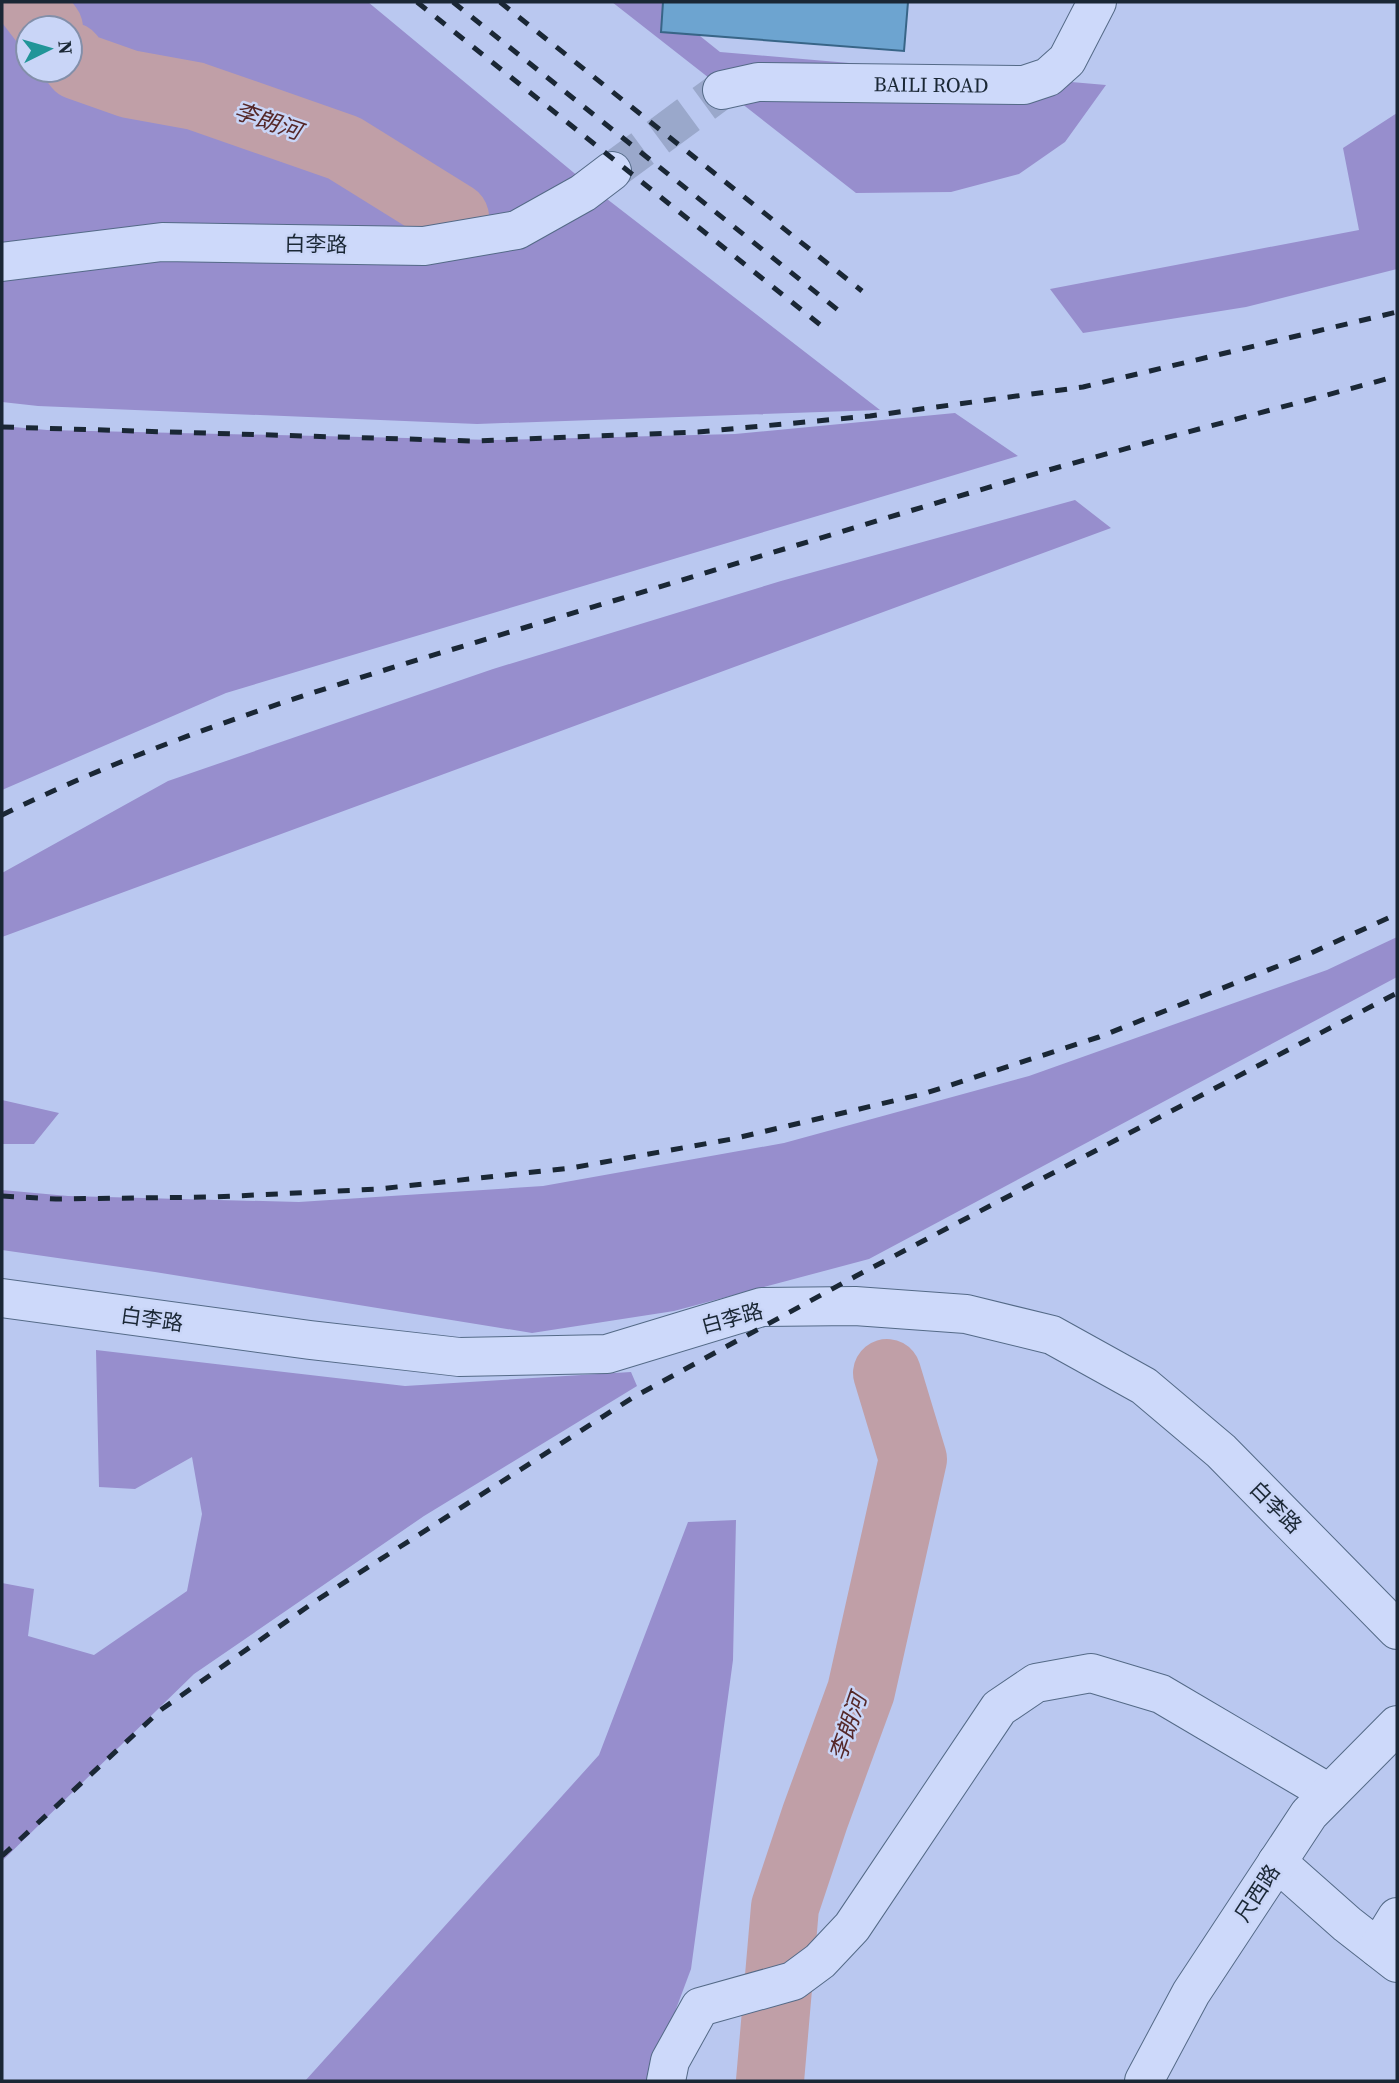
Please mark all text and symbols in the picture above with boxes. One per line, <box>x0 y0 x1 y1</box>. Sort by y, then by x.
north arrow <box>14 14 84 84</box>
text: N <box>52 39 80 56</box>
street label: BAILI ROAD <box>874 69 989 99</box>
water label: 李朗河 <box>230 95 310 149</box>
street label: 白李路 <box>284 229 348 259</box>
street label: 白李路 <box>698 1296 766 1340</box>
street label: 白李路 <box>119 1300 185 1338</box>
street label: 白李路 <box>1243 1474 1309 1540</box>
water label: 李朗河 <box>822 1685 876 1765</box>
street label: 尺西路 <box>1228 1859 1286 1927</box>

